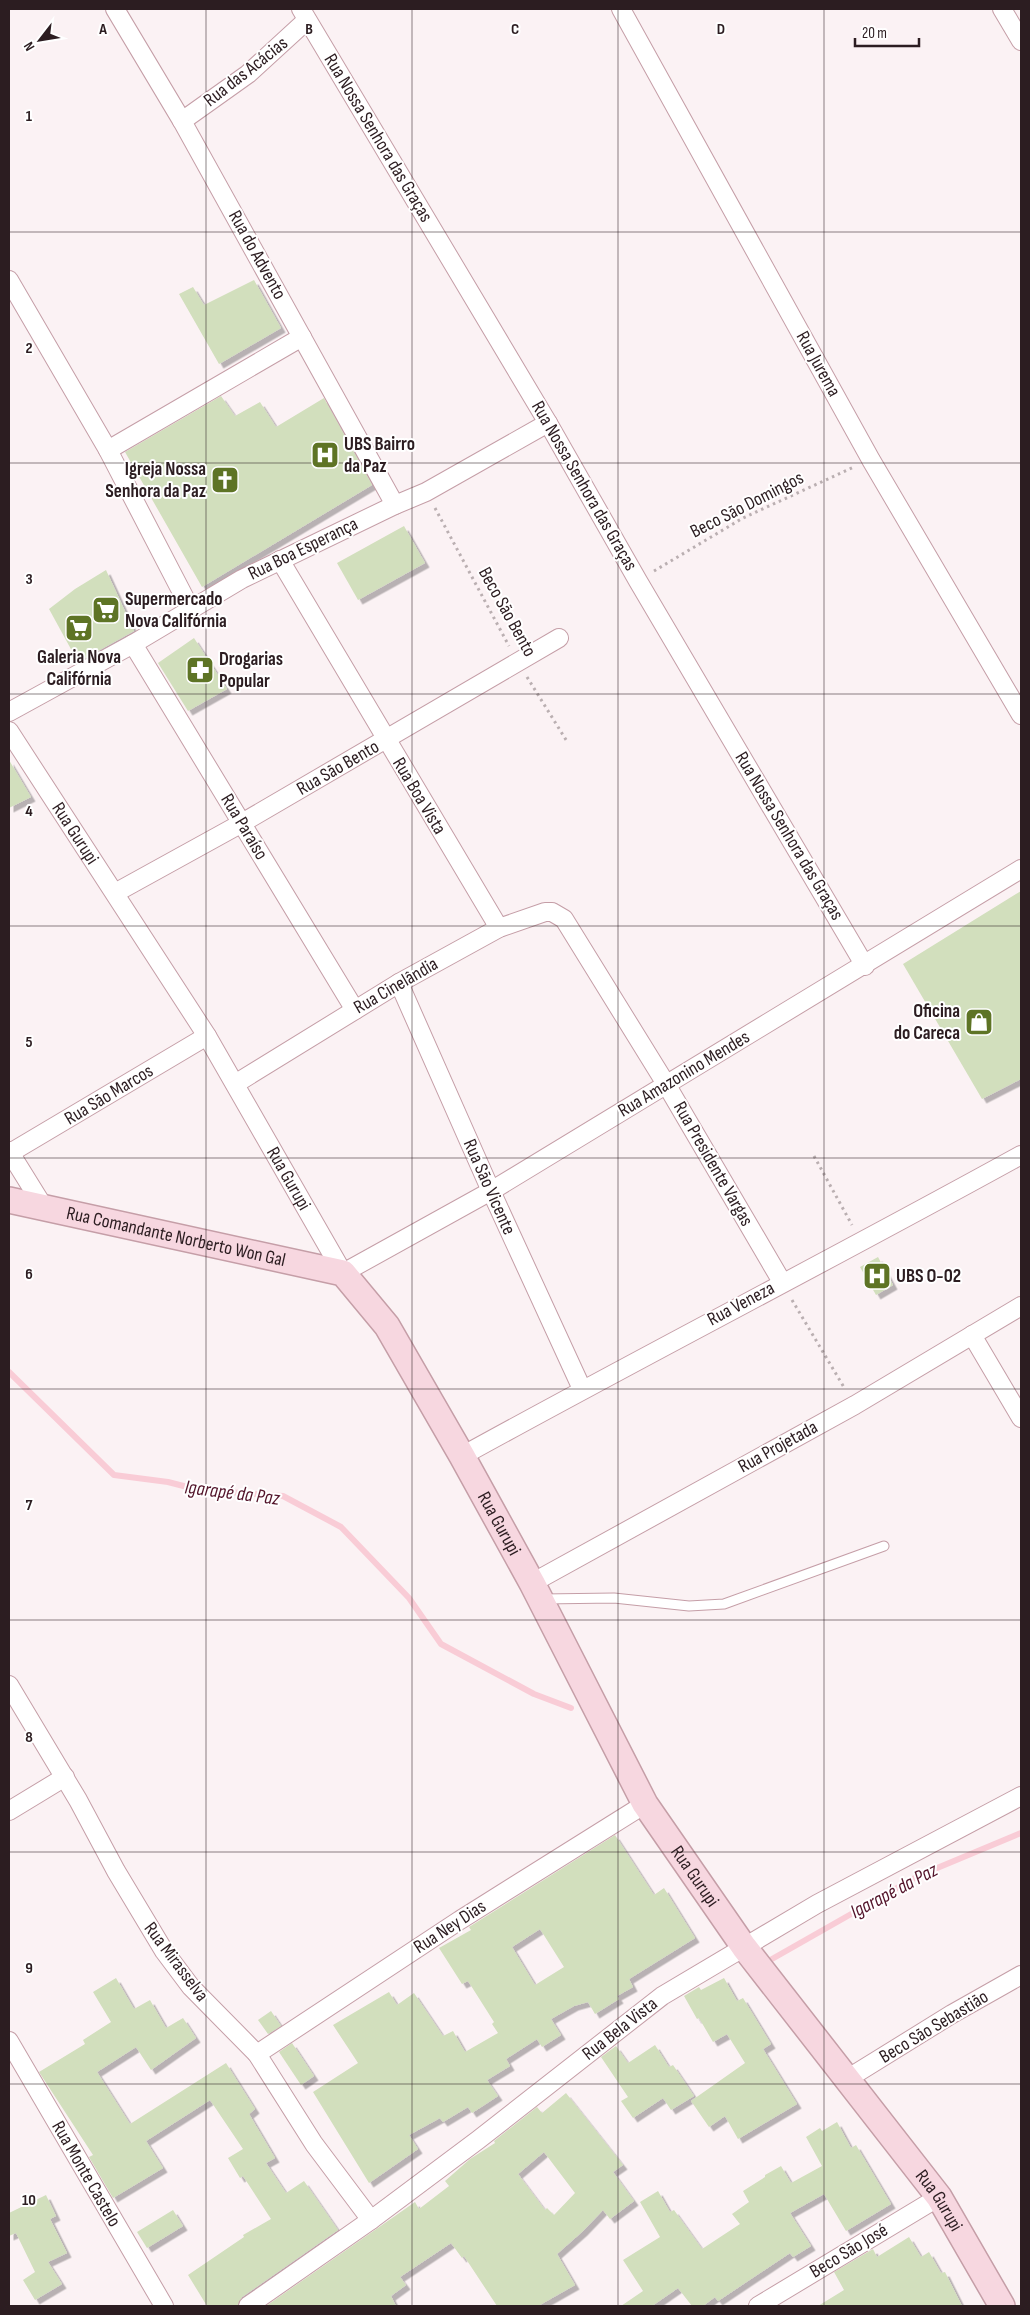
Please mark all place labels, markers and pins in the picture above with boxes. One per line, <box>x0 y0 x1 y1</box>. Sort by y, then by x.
place label: UBS Bairro da Paz <box>344 433 415 478</box>
hospital icon: UBS Bairro da Paz <box>310 440 340 470</box>
place label: Igreja Nossa Senhora da Paz <box>105 458 206 503</box>
church icon: Igreja Nossa Senhora da Paz <box>210 465 240 495</box>
place label: Supermercado Nova Califórnia <box>125 588 227 633</box>
supermarket icon: Supermercado Nova Califórnia <box>91 595 121 625</box>
supermarket icon: Galeria Nova Califórnia <box>64 613 94 643</box>
place label: Galeria Nova Califórnia <box>37 646 121 691</box>
place label: Drogarias Popular <box>219 648 283 693</box>
pharmacy icon: Drogarias Popular <box>185 655 215 685</box>
place label: Oficina do Careca <box>894 1000 960 1045</box>
shop icon: Oficina do Careca <box>964 1007 994 1037</box>
hospital icon: UBS O-02 <box>862 1261 892 1291</box>
place label: UBS O-02 <box>896 1265 961 1288</box>

